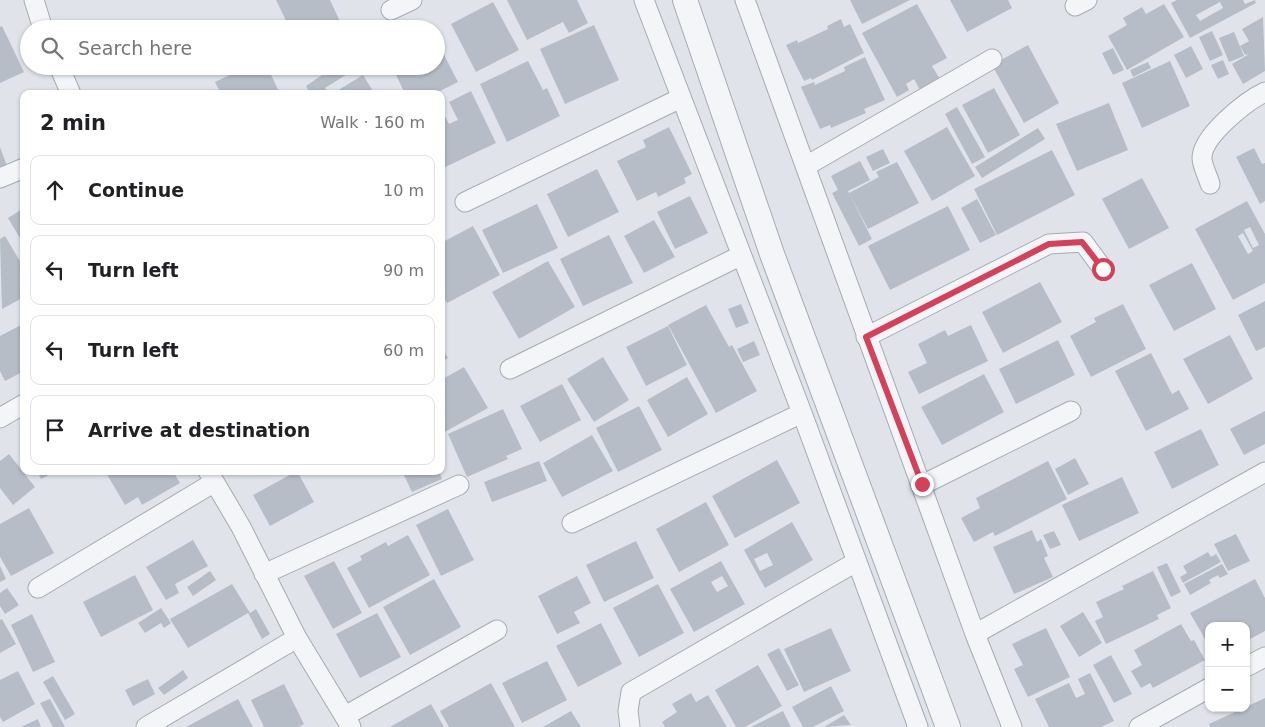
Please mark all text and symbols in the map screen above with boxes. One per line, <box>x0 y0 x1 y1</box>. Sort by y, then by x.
search box <box>20 20 445 75</box>
icon: search <box>38 34 66 62</box>
text: Search here <box>78 37 192 59</box>
text: 2 min <box>40 111 106 135</box>
text: Walk · 160 m <box>320 113 425 132</box>
icon: ahead <box>41 176 69 204</box>
text: Continue <box>88 179 184 201</box>
text: 10 m <box>383 181 424 200</box>
icon: left <box>41 256 69 284</box>
route start <box>1092 258 1115 281</box>
text: Turn left <box>88 259 179 281</box>
text: 90 m <box>383 261 424 280</box>
icon: left <box>41 336 69 364</box>
text: Turn left <box>88 339 179 361</box>
text: 60 m <box>383 341 424 360</box>
icon: arrive <box>41 416 69 444</box>
text: Arrive at destination <box>88 419 310 441</box>
route end <box>911 473 934 496</box>
map controls <box>1205 622 1250 712</box>
button: + <box>1205 622 1250 667</box>
button: − <box>1205 667 1250 712</box>

